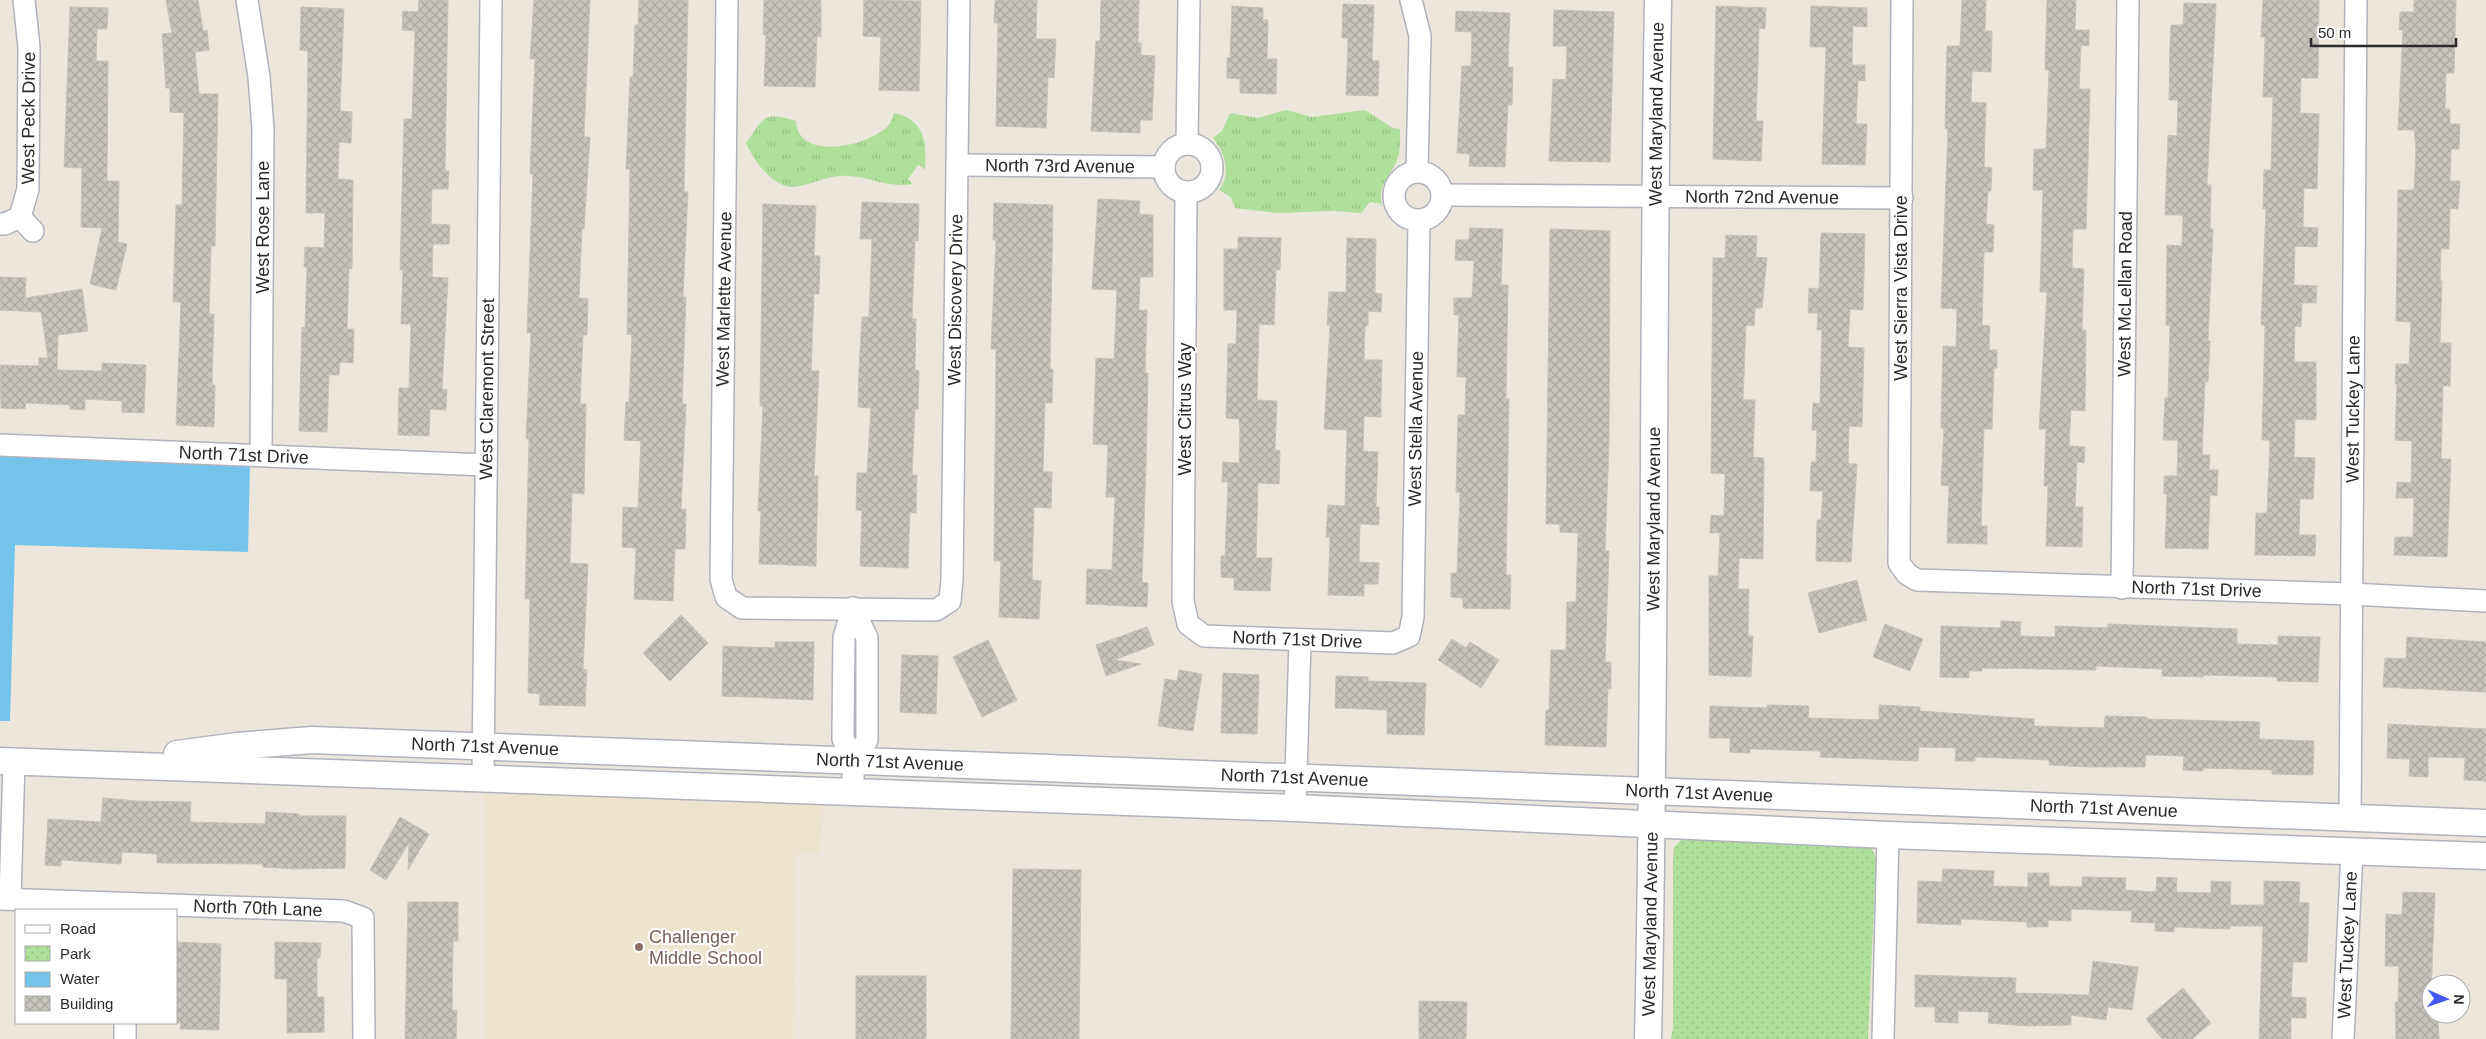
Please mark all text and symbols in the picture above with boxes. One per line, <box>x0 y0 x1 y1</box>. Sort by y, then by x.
scale bar <box>2311 15 2456 47</box>
street label: West Maryland Avenue <box>1645 22 1668 206</box>
text: 50 m <box>2318 24 2351 41</box>
street label: West Peck Drive <box>18 52 39 185</box>
street label: North 73rd Avenue <box>985 155 1135 177</box>
street label: West Rose Lane <box>253 161 273 293</box>
street label: North 72nd Avenue <box>1685 187 1839 208</box>
street label: West Sierra Vista Drive <box>1891 195 1911 381</box>
street label: West Marlette Avenue <box>712 211 736 387</box>
street label: West McLellan Road <box>2114 211 2136 377</box>
street label: West Discovery Drive <box>944 214 966 386</box>
street label: West Claremont Street <box>476 298 498 480</box>
street label: West Tuckey Lane <box>2342 335 2364 483</box>
street label: West Citrus Way <box>1175 342 1195 476</box>
street label: West Stella Avenue <box>1405 351 1427 506</box>
street label: West Maryland Avenue <box>1643 427 1664 611</box>
street label: North 71st Drive <box>178 442 309 468</box>
street label: North 71st Drive <box>2131 577 2262 601</box>
street label: North 71st Drive <box>1232 627 1363 652</box>
street label: North 71st Avenue <box>411 734 559 759</box>
street label: North 71st Avenue <box>816 749 964 775</box>
street label: North 71st Avenue <box>1220 765 1369 790</box>
street label: North 71st Avenue <box>1625 780 1773 806</box>
street label: North 71st Avenue <box>2030 796 2178 821</box>
street label: West Maryland Avenue <box>1639 832 1662 1016</box>
street label: West Tuckey Lane <box>2334 871 2361 1019</box>
street label: North 70th Lane <box>193 896 323 920</box>
legend <box>15 909 178 1024</box>
text: Road <box>60 920 96 937</box>
place label: Challenger Middle School <box>649 927 762 968</box>
marker: Challenger Middle School <box>633 941 645 953</box>
text: Park <box>60 945 91 962</box>
text: Water <box>60 970 99 987</box>
north arrow <box>2421 974 2471 1024</box>
text: N <box>2451 994 2467 1005</box>
text: Building <box>60 995 113 1012</box>

